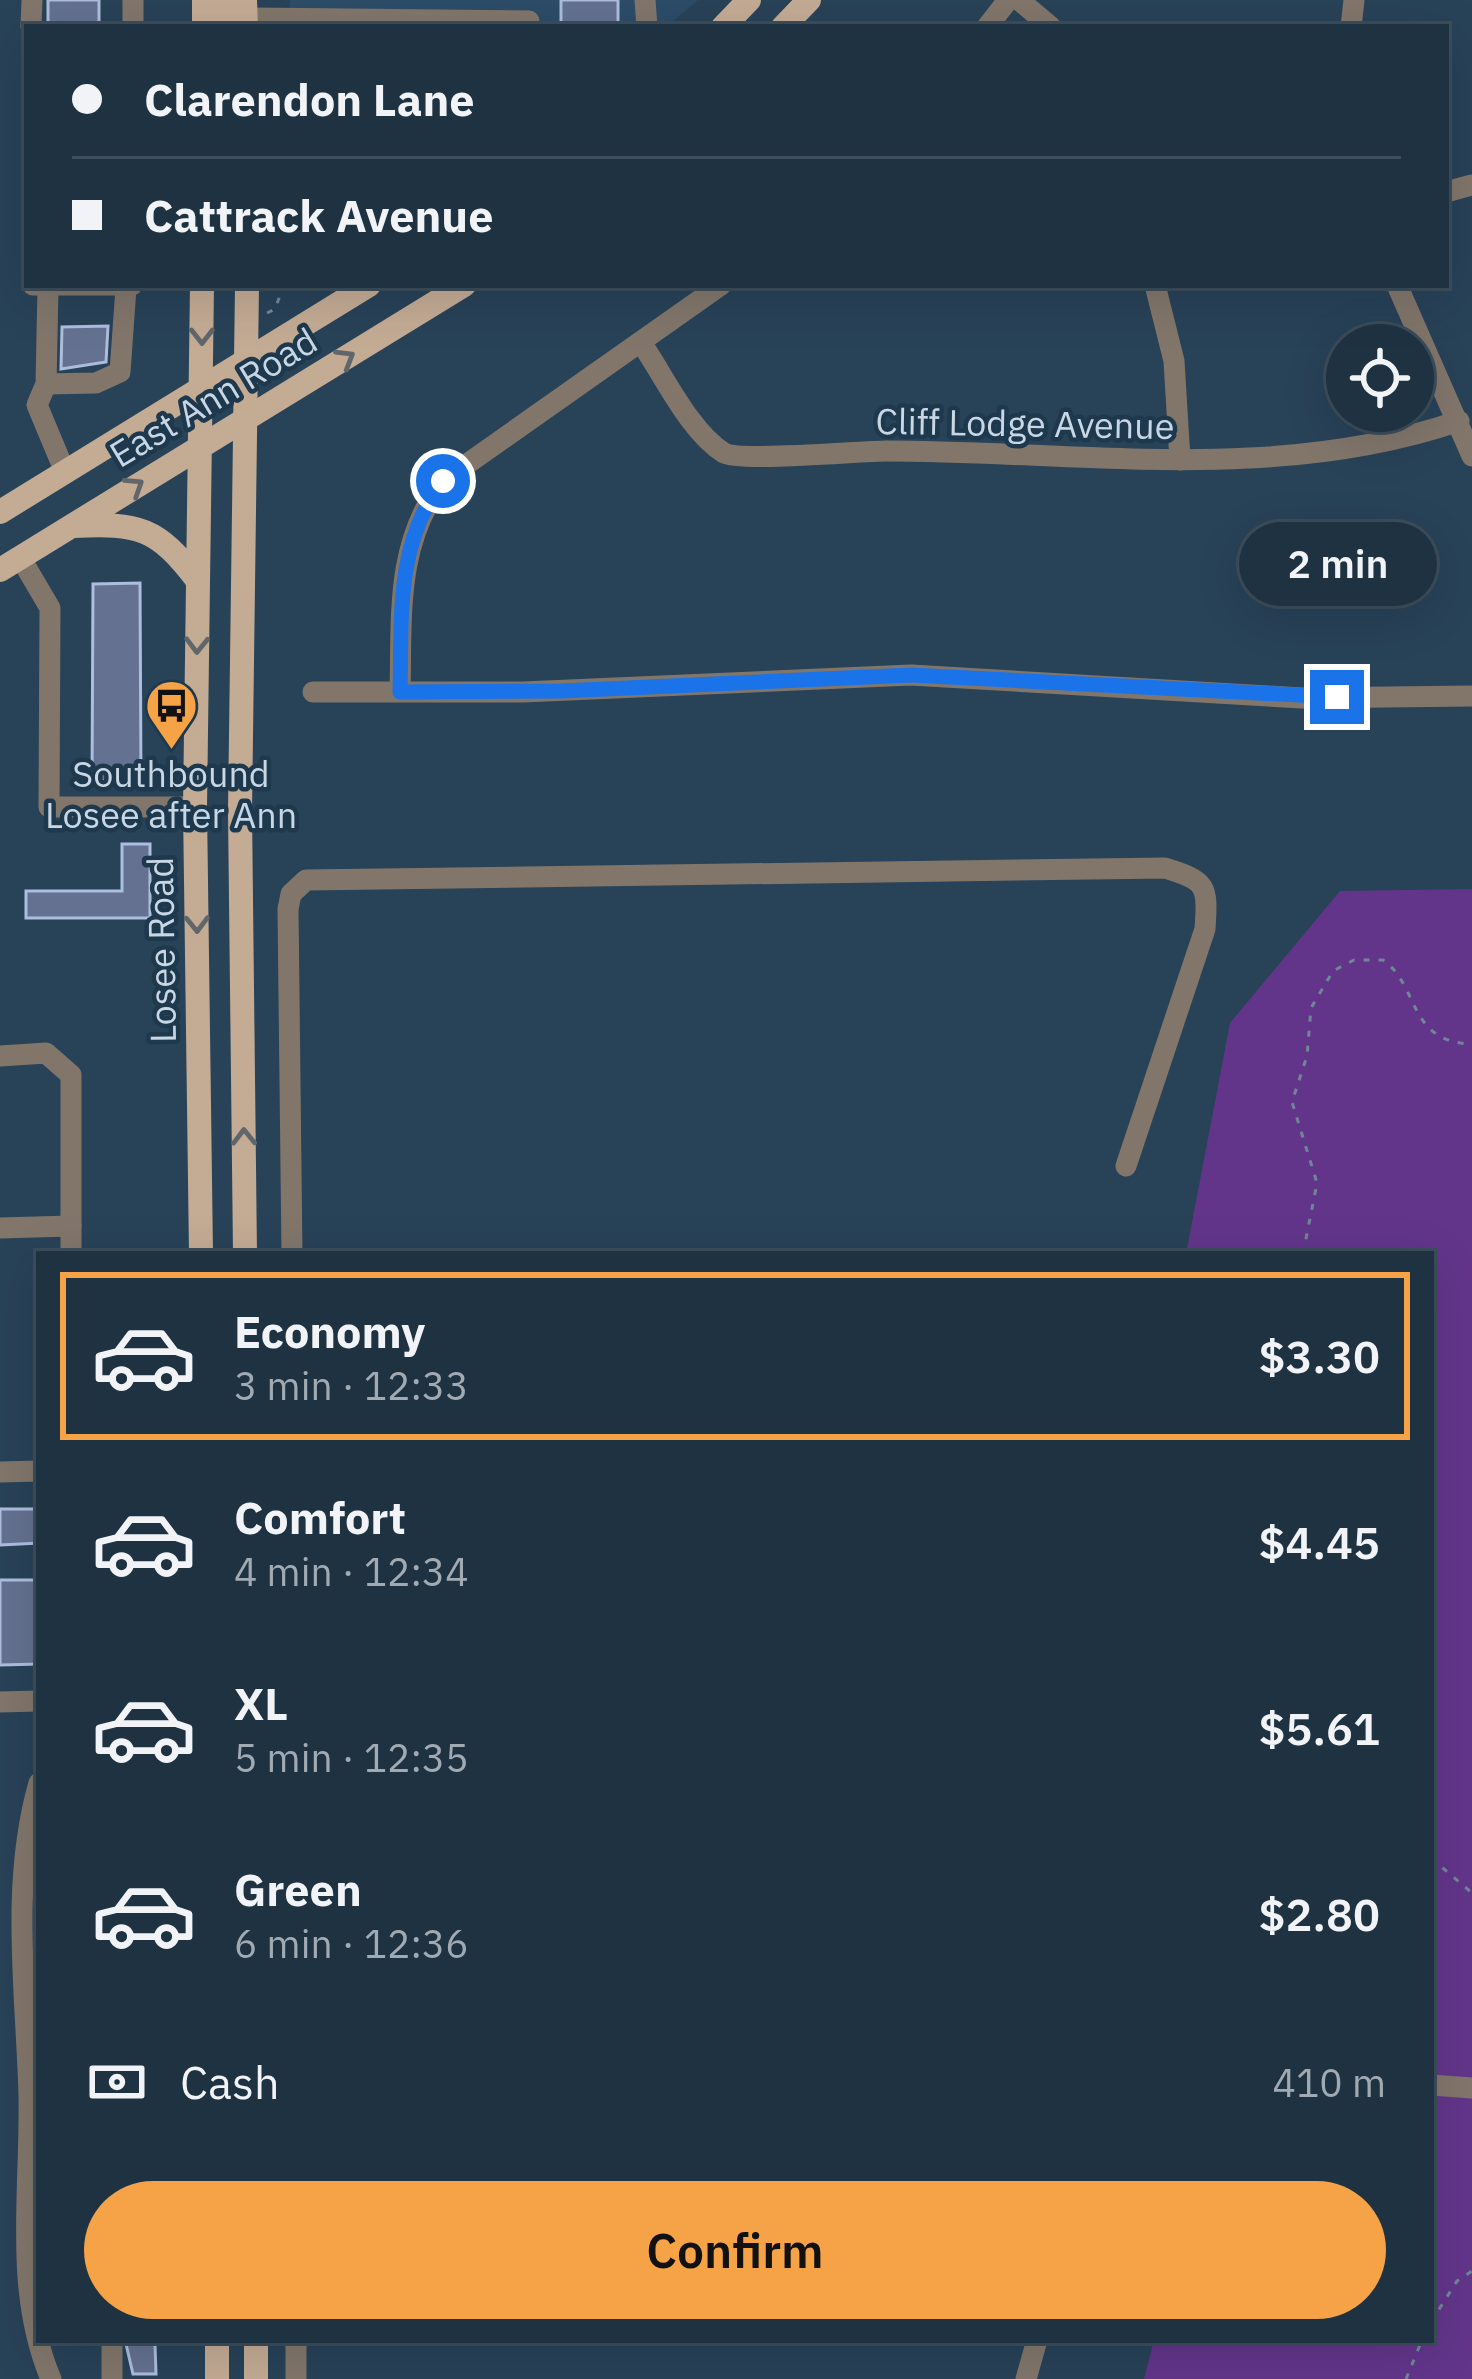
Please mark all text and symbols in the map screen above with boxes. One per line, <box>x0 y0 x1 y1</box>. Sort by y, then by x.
text: Clarendon Lane <box>144 70 475 128</box>
text: Cattrack Avenue <box>144 186 493 244</box>
street label: East Ann Road <box>101 317 325 477</box>
map controls <box>1326 324 1434 432</box>
button: locate <box>1326 324 1434 432</box>
one-way arrow <box>189 328 215 346</box>
one-way arrow <box>333 350 355 372</box>
street label: Cliff Lodge Avenue <box>875 397 1175 449</box>
route start <box>416 454 470 508</box>
one-way arrow <box>122 478 144 500</box>
callout: 2 min <box>1238 523 1436 607</box>
text: 2 min <box>1288 538 1388 589</box>
one-way arrow <box>185 636 211 655</box>
route end <box>1310 670 1364 724</box>
bus stop icon: Southbound Losee after Ann <box>143 677 199 751</box>
place label: Southbound Losee after Ann <box>45 750 297 838</box>
street label: Losee Road <box>136 857 186 1043</box>
one-way arrow <box>184 916 210 934</box>
one-way arrow <box>231 1127 257 1146</box>
icon: car <box>90 1302 198 1410</box>
text: Economy <box>234 1302 425 1360</box>
text: $3.30 <box>1259 1327 1380 1385</box>
text: 3 min · 12:33 <box>234 1360 469 1411</box>
icon: car <box>90 1488 198 1596</box>
text: Comfort <box>234 1488 406 1546</box>
text: $4.45 <box>1259 1513 1380 1571</box>
text: 4 min · 12:34 <box>234 1546 469 1597</box>
icon: car <box>90 1674 198 1782</box>
text: XL <box>234 1674 288 1732</box>
text: $5.61 <box>1259 1699 1380 1757</box>
text: 5 min · 12:35 <box>234 1732 469 1783</box>
icon: car <box>90 1860 198 1968</box>
text: Green <box>234 1860 362 1918</box>
text: $2.80 <box>1259 1885 1380 1943</box>
text: 6 min · 12:36 <box>234 1918 469 1969</box>
icon: cash <box>84 2049 150 2115</box>
text: Cash <box>180 2053 279 2111</box>
text: 410 m <box>1273 2057 1386 2108</box>
button: Confirm <box>84 2181 1386 2319</box>

